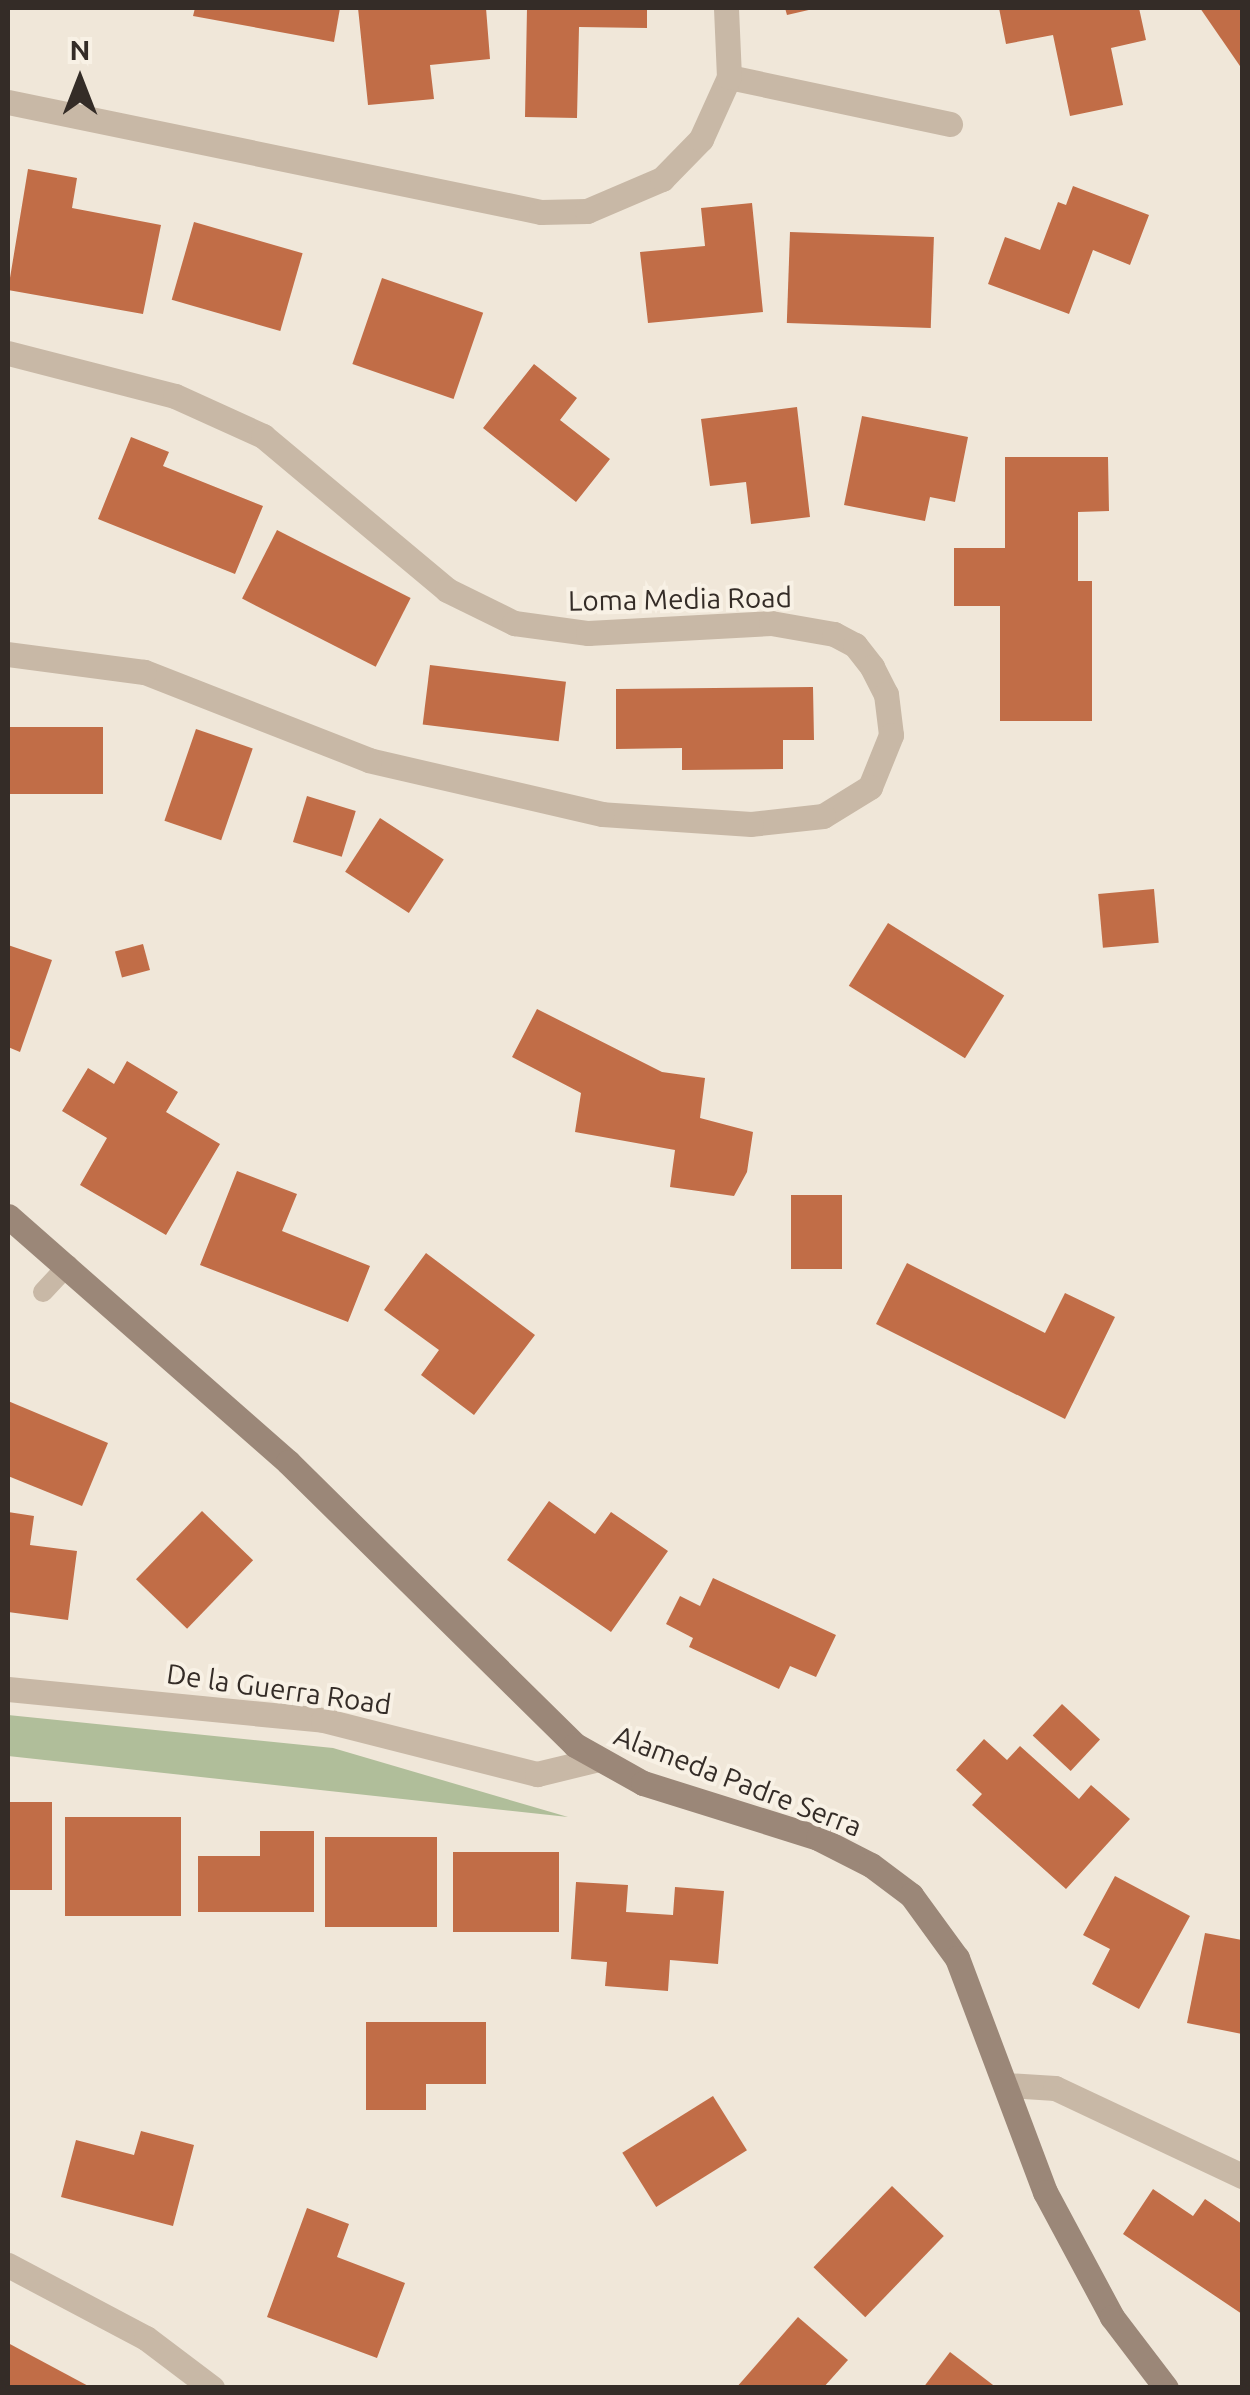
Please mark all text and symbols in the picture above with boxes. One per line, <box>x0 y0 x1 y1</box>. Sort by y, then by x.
north arrow <box>30 30 130 130</box>
text: N <box>70 34 90 65</box>
street label: Loma Media Road <box>568 580 792 618</box>
street label: De la Guerra Road <box>165 1657 393 1721</box>
street label: Alameda Padre Serra <box>610 1718 866 1844</box>

